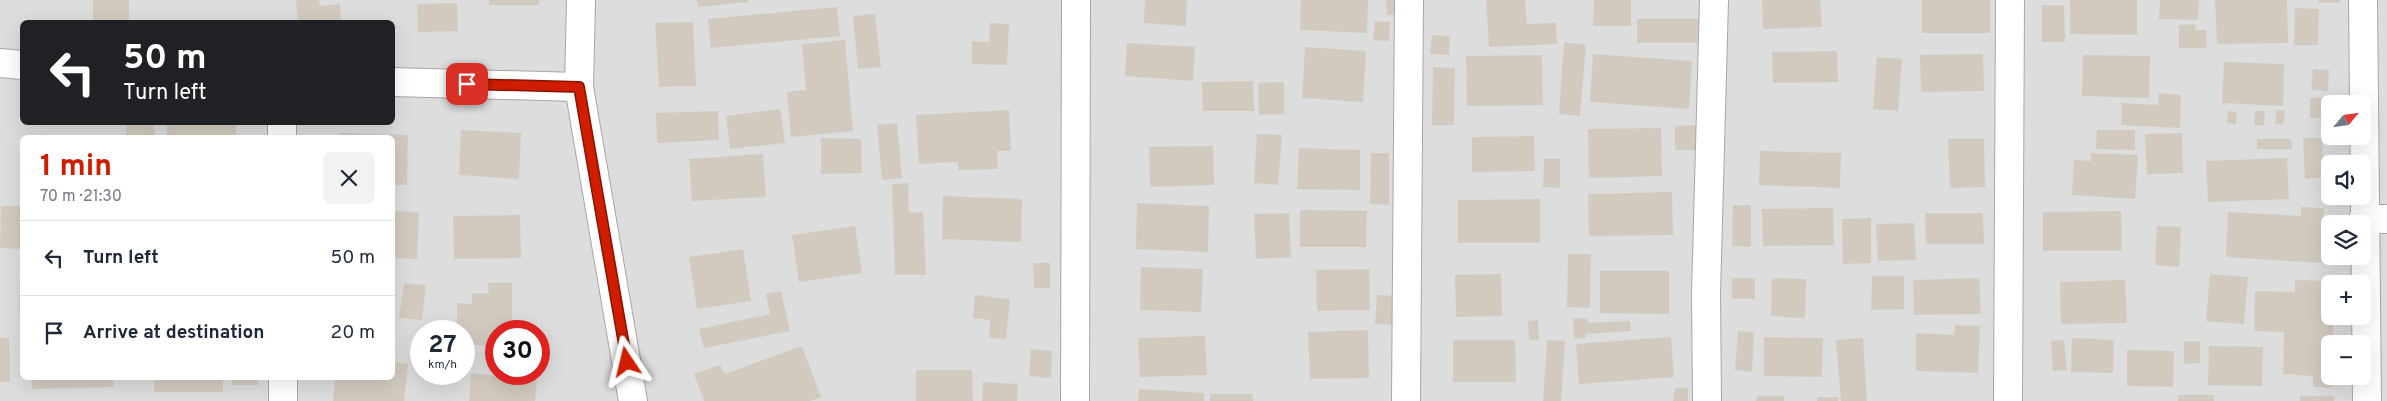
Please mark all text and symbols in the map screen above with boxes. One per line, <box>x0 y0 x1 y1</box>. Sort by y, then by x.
text: 50 m <box>123 37 207 81</box>
icon: left <box>40 40 105 105</box>
pin <box>446 63 488 105</box>
icon: arrive <box>453 70 481 98</box>
text: Turn left <box>123 80 206 107</box>
north arrow <box>2321 95 2371 145</box>
map controls <box>2321 95 2371 385</box>
text: 1 min <box>40 149 112 186</box>
button: close <box>323 152 375 204</box>
button: sound <box>2321 155 2371 205</box>
text: 70 m · 21:30 <box>40 187 122 207</box>
button: layers <box>2321 215 2371 265</box>
icon: left <box>40 244 68 272</box>
text: Turn left <box>83 246 159 270</box>
text: 50 m <box>330 246 375 270</box>
button: + <box>2321 275 2371 325</box>
icon: arrive <box>40 319 68 347</box>
speed limit sign: 30 <box>485 320 550 385</box>
text: Arrive at destination <box>83 321 264 345</box>
text: 20 m <box>331 321 375 345</box>
text: 27 <box>428 330 457 362</box>
position arrow <box>600 335 652 387</box>
button: − <box>2321 335 2371 385</box>
text: km/h <box>428 357 457 373</box>

